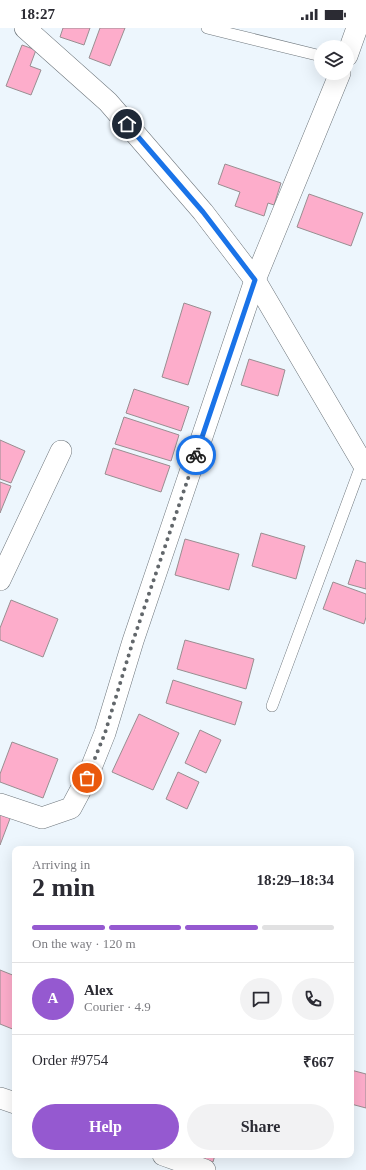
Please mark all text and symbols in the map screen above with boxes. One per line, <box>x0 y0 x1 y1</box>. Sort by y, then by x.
text: 18:27 <box>20 6 55 22</box>
map controls <box>314 40 354 80</box>
button: layers <box>314 40 354 80</box>
pin <box>110 107 144 141</box>
icon: home <box>116 113 138 135</box>
courier <box>176 435 216 475</box>
icon: bike <box>185 444 207 466</box>
pin <box>70 761 104 795</box>
icon: bag <box>76 767 98 789</box>
text: Arriving in <box>32 857 90 872</box>
text: 18:29–18:34 <box>257 872 334 888</box>
text: 2 min <box>32 873 95 902</box>
text: On the way · 120 m <box>32 936 136 951</box>
button: chat <box>240 978 282 1020</box>
button: phone <box>292 978 334 1020</box>
text: Alex <box>84 982 113 998</box>
text: A <box>48 990 58 1006</box>
text: Courier · 4.9 <box>84 999 151 1014</box>
text: Order #9754 <box>32 1052 108 1068</box>
text: ₹667 <box>303 1054 334 1070</box>
button: Help <box>32 1104 179 1150</box>
button: Share <box>187 1104 334 1150</box>

